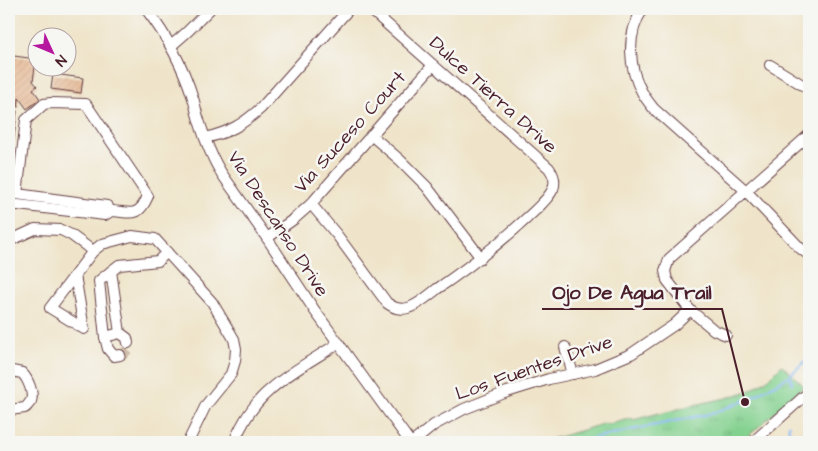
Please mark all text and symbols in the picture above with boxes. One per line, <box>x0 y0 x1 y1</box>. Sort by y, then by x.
north arrow <box>28 28 78 78</box>
street label: Dulce Tierra Drive <box>423 30 563 160</box>
text: N <box>50 50 71 71</box>
street label: Via Suceso Court <box>288 65 412 199</box>
street label: Via Descanso Drive <box>221 146 335 302</box>
callout: Ojo De Agua Trail <box>542 274 722 309</box>
text: Ojo De Agua Trail <box>552 279 712 308</box>
street label: Los Fuentes Drive <box>452 328 616 408</box>

